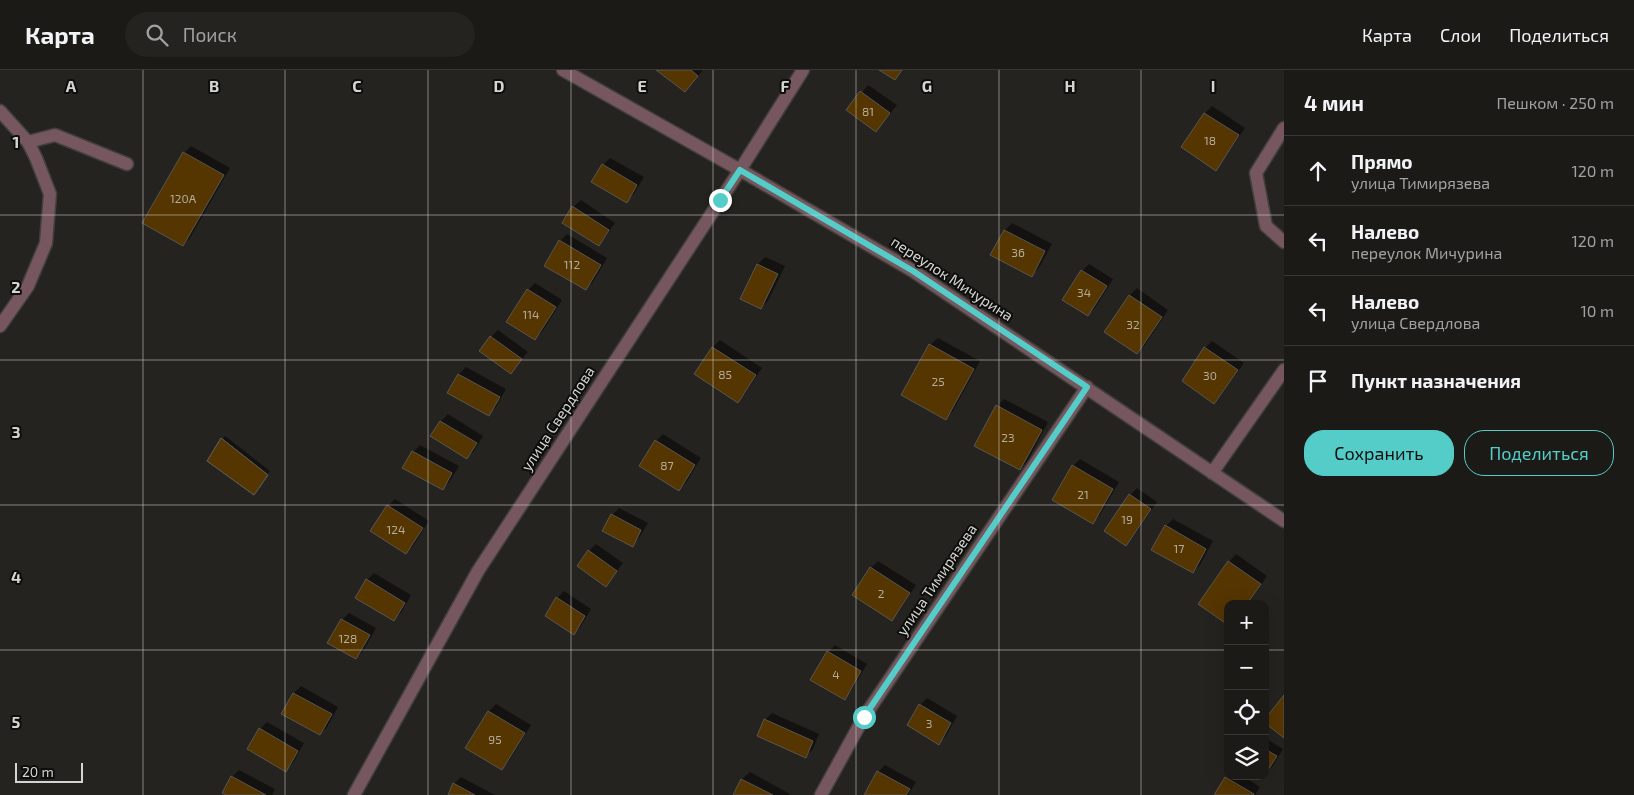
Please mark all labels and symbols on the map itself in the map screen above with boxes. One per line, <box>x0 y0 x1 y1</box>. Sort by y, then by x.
text: A <box>66 76 77 95</box>
text: B <box>209 76 219 95</box>
text: C <box>352 76 362 95</box>
text: D <box>494 76 505 95</box>
text: E <box>637 76 647 95</box>
text: F <box>781 76 790 95</box>
text: G <box>922 76 932 95</box>
text: H <box>1064 76 1076 95</box>
text: I <box>1211 76 1215 95</box>
house number: 81 <box>862 104 874 118</box>
text: 1 <box>13 132 19 151</box>
house number: 18 <box>1204 133 1216 147</box>
route end <box>709 189 732 212</box>
house number: 120А <box>170 191 197 205</box>
street label: переулок Мичурина <box>888 232 1017 325</box>
house number: 36 <box>1011 245 1025 259</box>
house number: 112 <box>564 257 580 271</box>
text: 2 <box>11 277 21 296</box>
house number: 34 <box>1077 285 1091 299</box>
house number: 114 <box>523 307 539 321</box>
house number: 32 <box>1126 317 1140 331</box>
street label: улица Свердлова <box>517 363 599 475</box>
house number: 85 <box>718 367 732 381</box>
house number: 30 <box>1203 368 1217 382</box>
house number: 25 <box>931 374 945 388</box>
text: 3 <box>11 422 21 441</box>
house number: 23 <box>1001 430 1015 444</box>
house number: 87 <box>660 458 674 472</box>
house number: 21 <box>1077 487 1089 501</box>
house number: 19 <box>1121 512 1133 526</box>
street label: улица Тимирязева <box>892 520 981 639</box>
house number: 124 <box>387 522 405 536</box>
house number: 17 <box>1174 541 1184 555</box>
text: 4 <box>11 567 21 586</box>
house number: 2 <box>878 586 885 600</box>
house number: 128 <box>339 631 357 645</box>
house number: 4 <box>832 667 840 681</box>
route start <box>853 706 876 729</box>
text: 5 <box>12 712 21 731</box>
house number: 3 <box>926 716 932 730</box>
house number: 95 <box>488 732 502 746</box>
scale bar <box>15 760 82 783</box>

